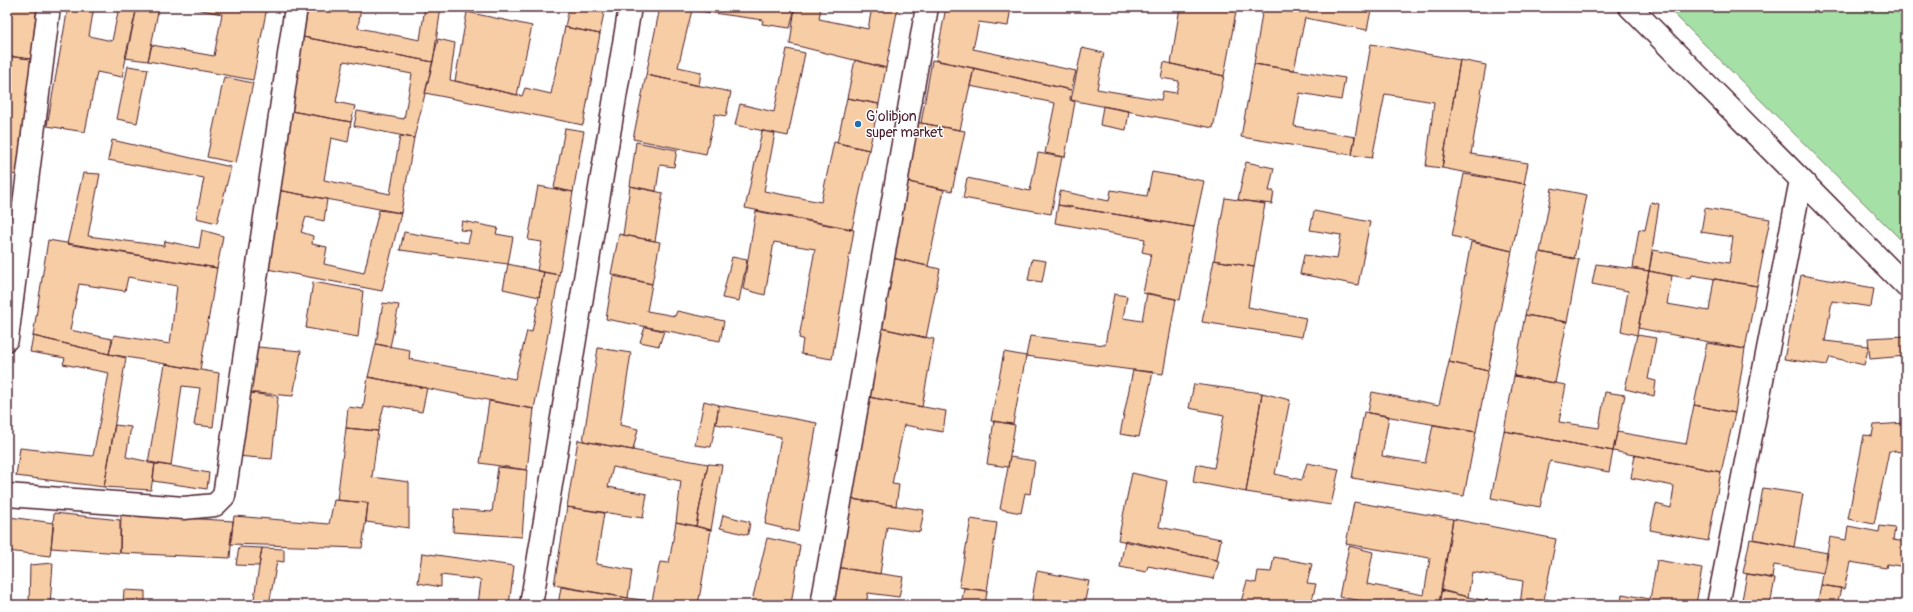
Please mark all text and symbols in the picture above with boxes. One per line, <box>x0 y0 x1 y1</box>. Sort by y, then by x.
place label: G'olibjon super market <box>866 108 943 141</box>
marker: G'olibjon super market <box>853 119 863 129</box>

